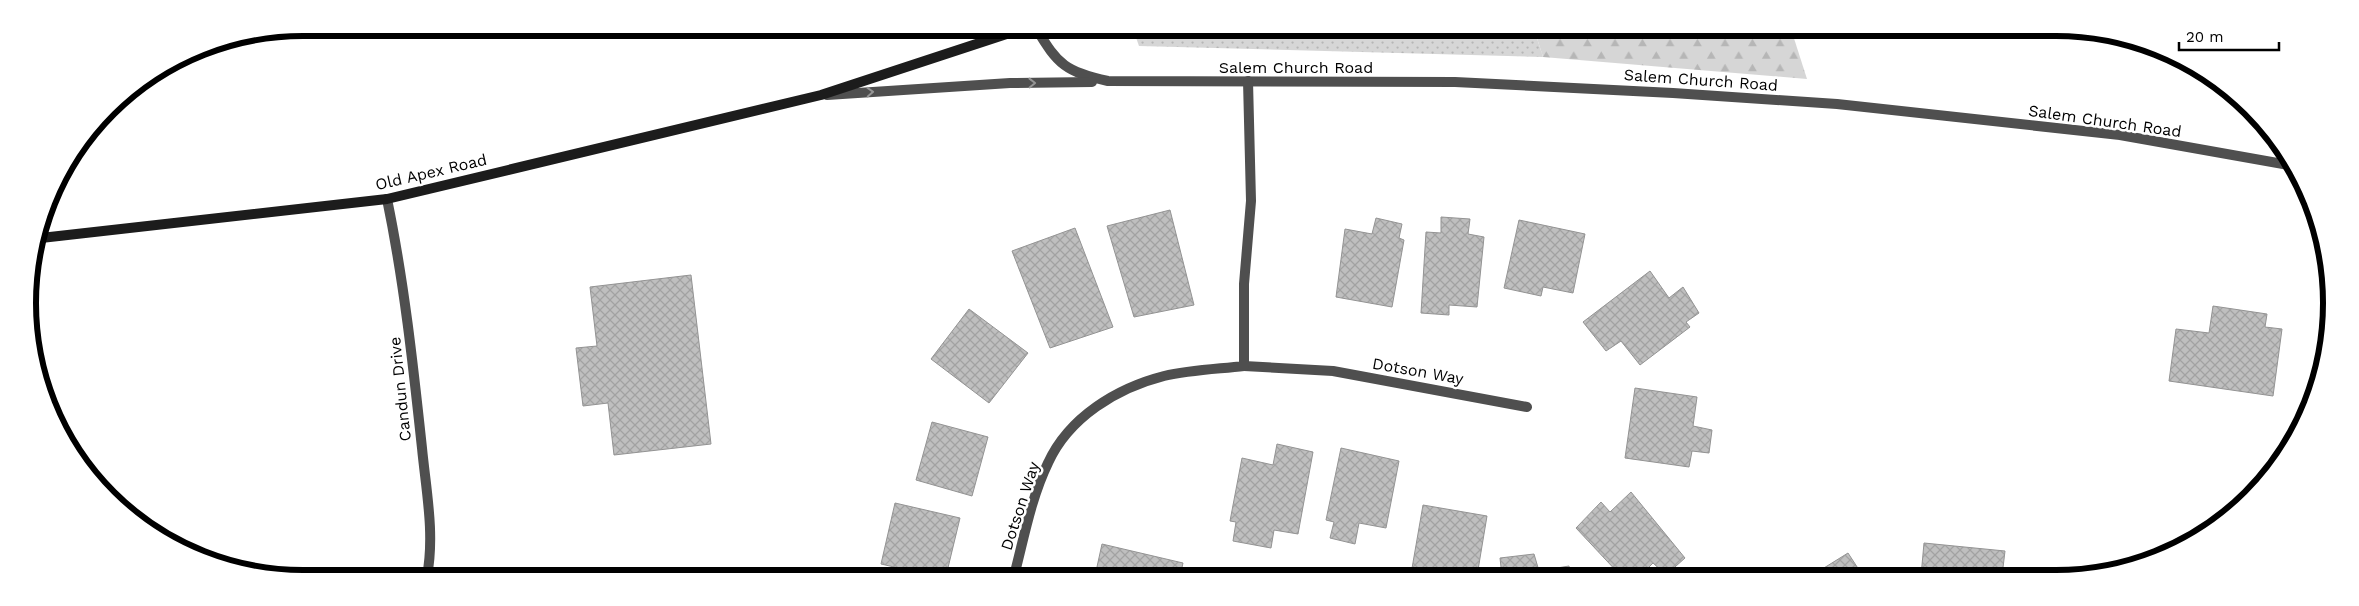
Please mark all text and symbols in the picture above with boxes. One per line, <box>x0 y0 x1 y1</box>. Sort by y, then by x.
scale bar <box>2179 20 2279 52</box>
text: 20 m <box>2186 28 2224 46</box>
street label: Salem Church Road <box>1219 58 1373 77</box>
street label: Salem Church Road <box>1623 65 1779 95</box>
one-way arrow <box>1028 78 1036 88</box>
one-way arrow <box>866 87 874 98</box>
street label: Salem Church Road <box>2027 101 2183 141</box>
street label: Old Apex Road <box>373 150 489 194</box>
street label: Candun Drive <box>385 336 415 442</box>
street label: Dotson Way <box>1371 354 1466 388</box>
street label: Dotson Way <box>997 458 1044 553</box>

